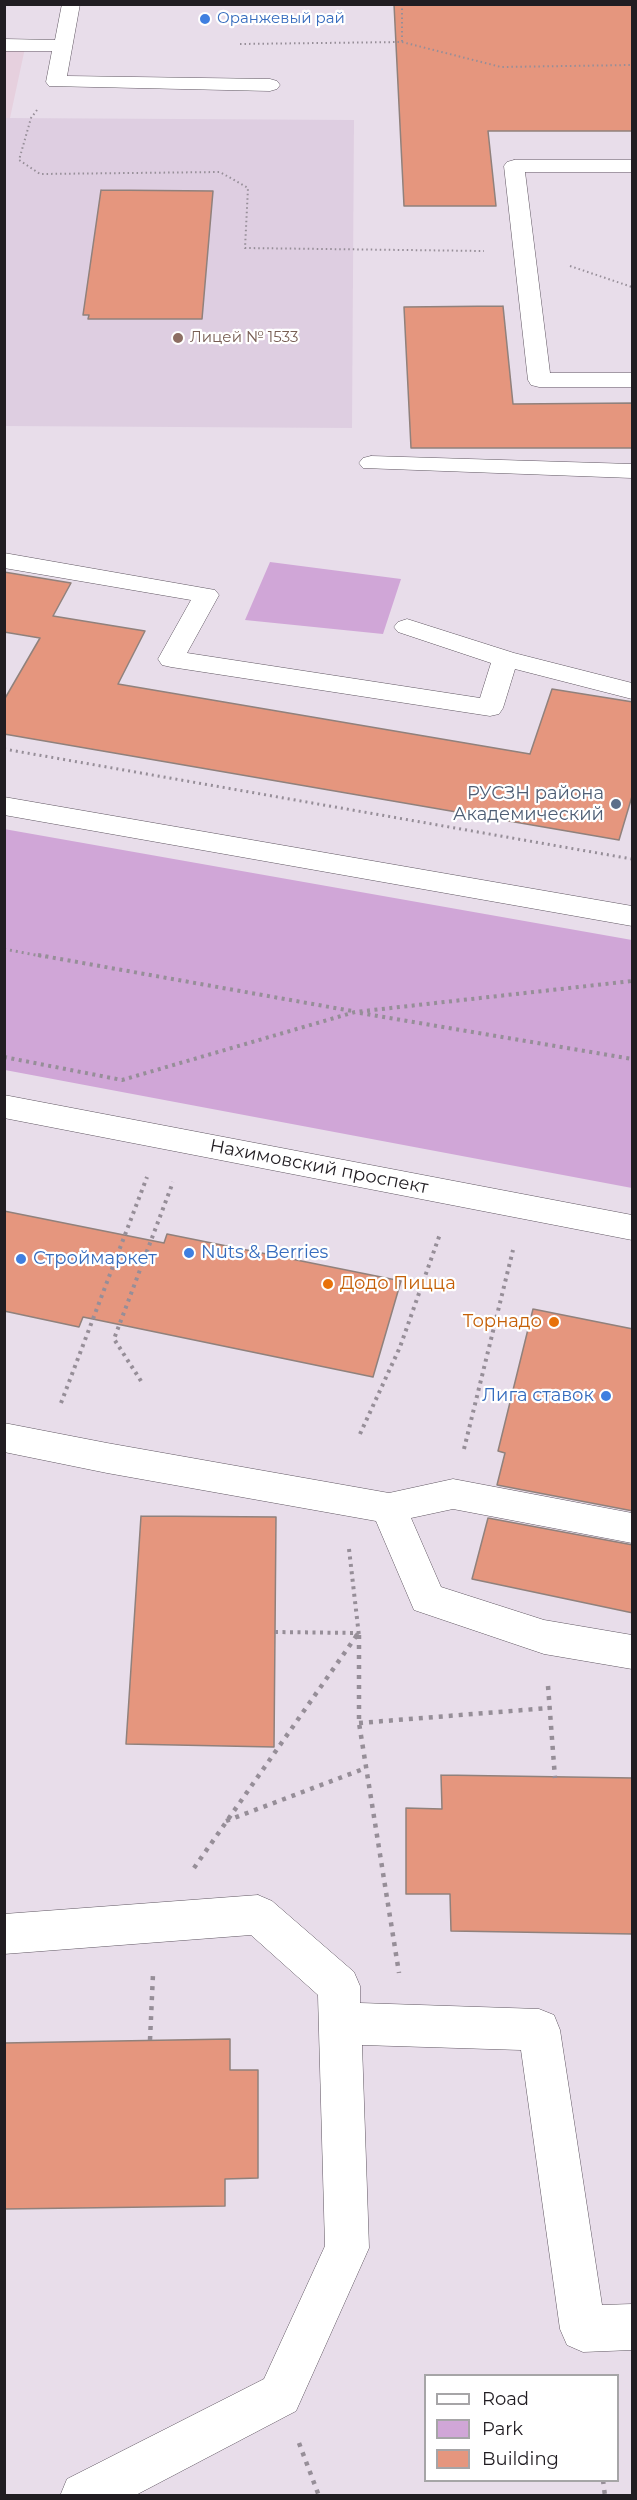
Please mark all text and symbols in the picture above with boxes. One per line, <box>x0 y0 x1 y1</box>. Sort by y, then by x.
place label: Оранжевый рай <box>217 10 345 28</box>
marker: Оранжевый рай <box>198 12 212 26</box>
place label: Лицей № 1533 <box>190 329 298 347</box>
marker: Лицей № 1533 <box>171 331 185 345</box>
place label: РУСЗН района Академический <box>453 783 604 826</box>
marker: РУСЗН района Академический <box>609 797 623 811</box>
street label: Нахимовский проспект <box>208 1135 430 1199</box>
place label: Nuts & Berries <box>201 1242 328 1264</box>
marker: Nuts & Berries <box>182 1246 196 1260</box>
place label: Строймаркет <box>33 1248 157 1270</box>
marker: Строймаркет <box>14 1252 28 1266</box>
place label: Додо Пицца <box>340 1273 456 1295</box>
marker: Додо Пицца <box>321 1277 335 1291</box>
place label: Торнадо <box>463 1311 542 1333</box>
marker: Торнадо <box>547 1315 561 1329</box>
place label: Лига ставок <box>482 1385 594 1407</box>
marker: Лига ставок <box>599 1389 613 1403</box>
legend <box>424 2374 619 2482</box>
text: Road <box>482 2388 529 2410</box>
text: Park <box>482 2418 523 2440</box>
text: Building <box>482 2448 559 2470</box>

